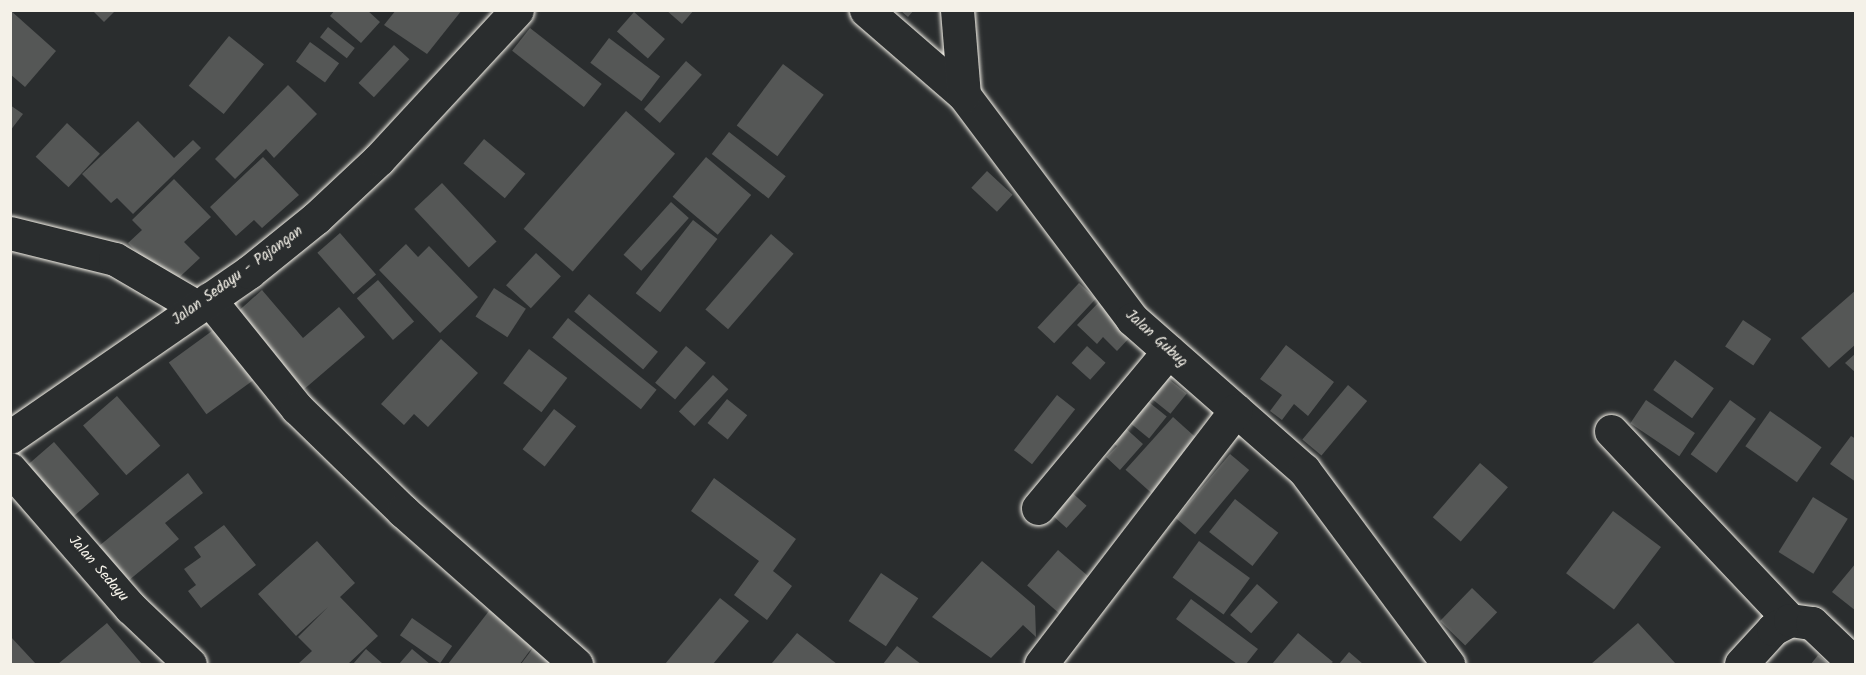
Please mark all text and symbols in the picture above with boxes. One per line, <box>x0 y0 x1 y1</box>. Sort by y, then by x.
street label: Jalan Sedayu - Pajangan <box>169 222 307 330</box>
street label: Jalan Gubug <box>1121 306 1191 372</box>
street label: Jalan Sedayu <box>64 532 132 606</box>

